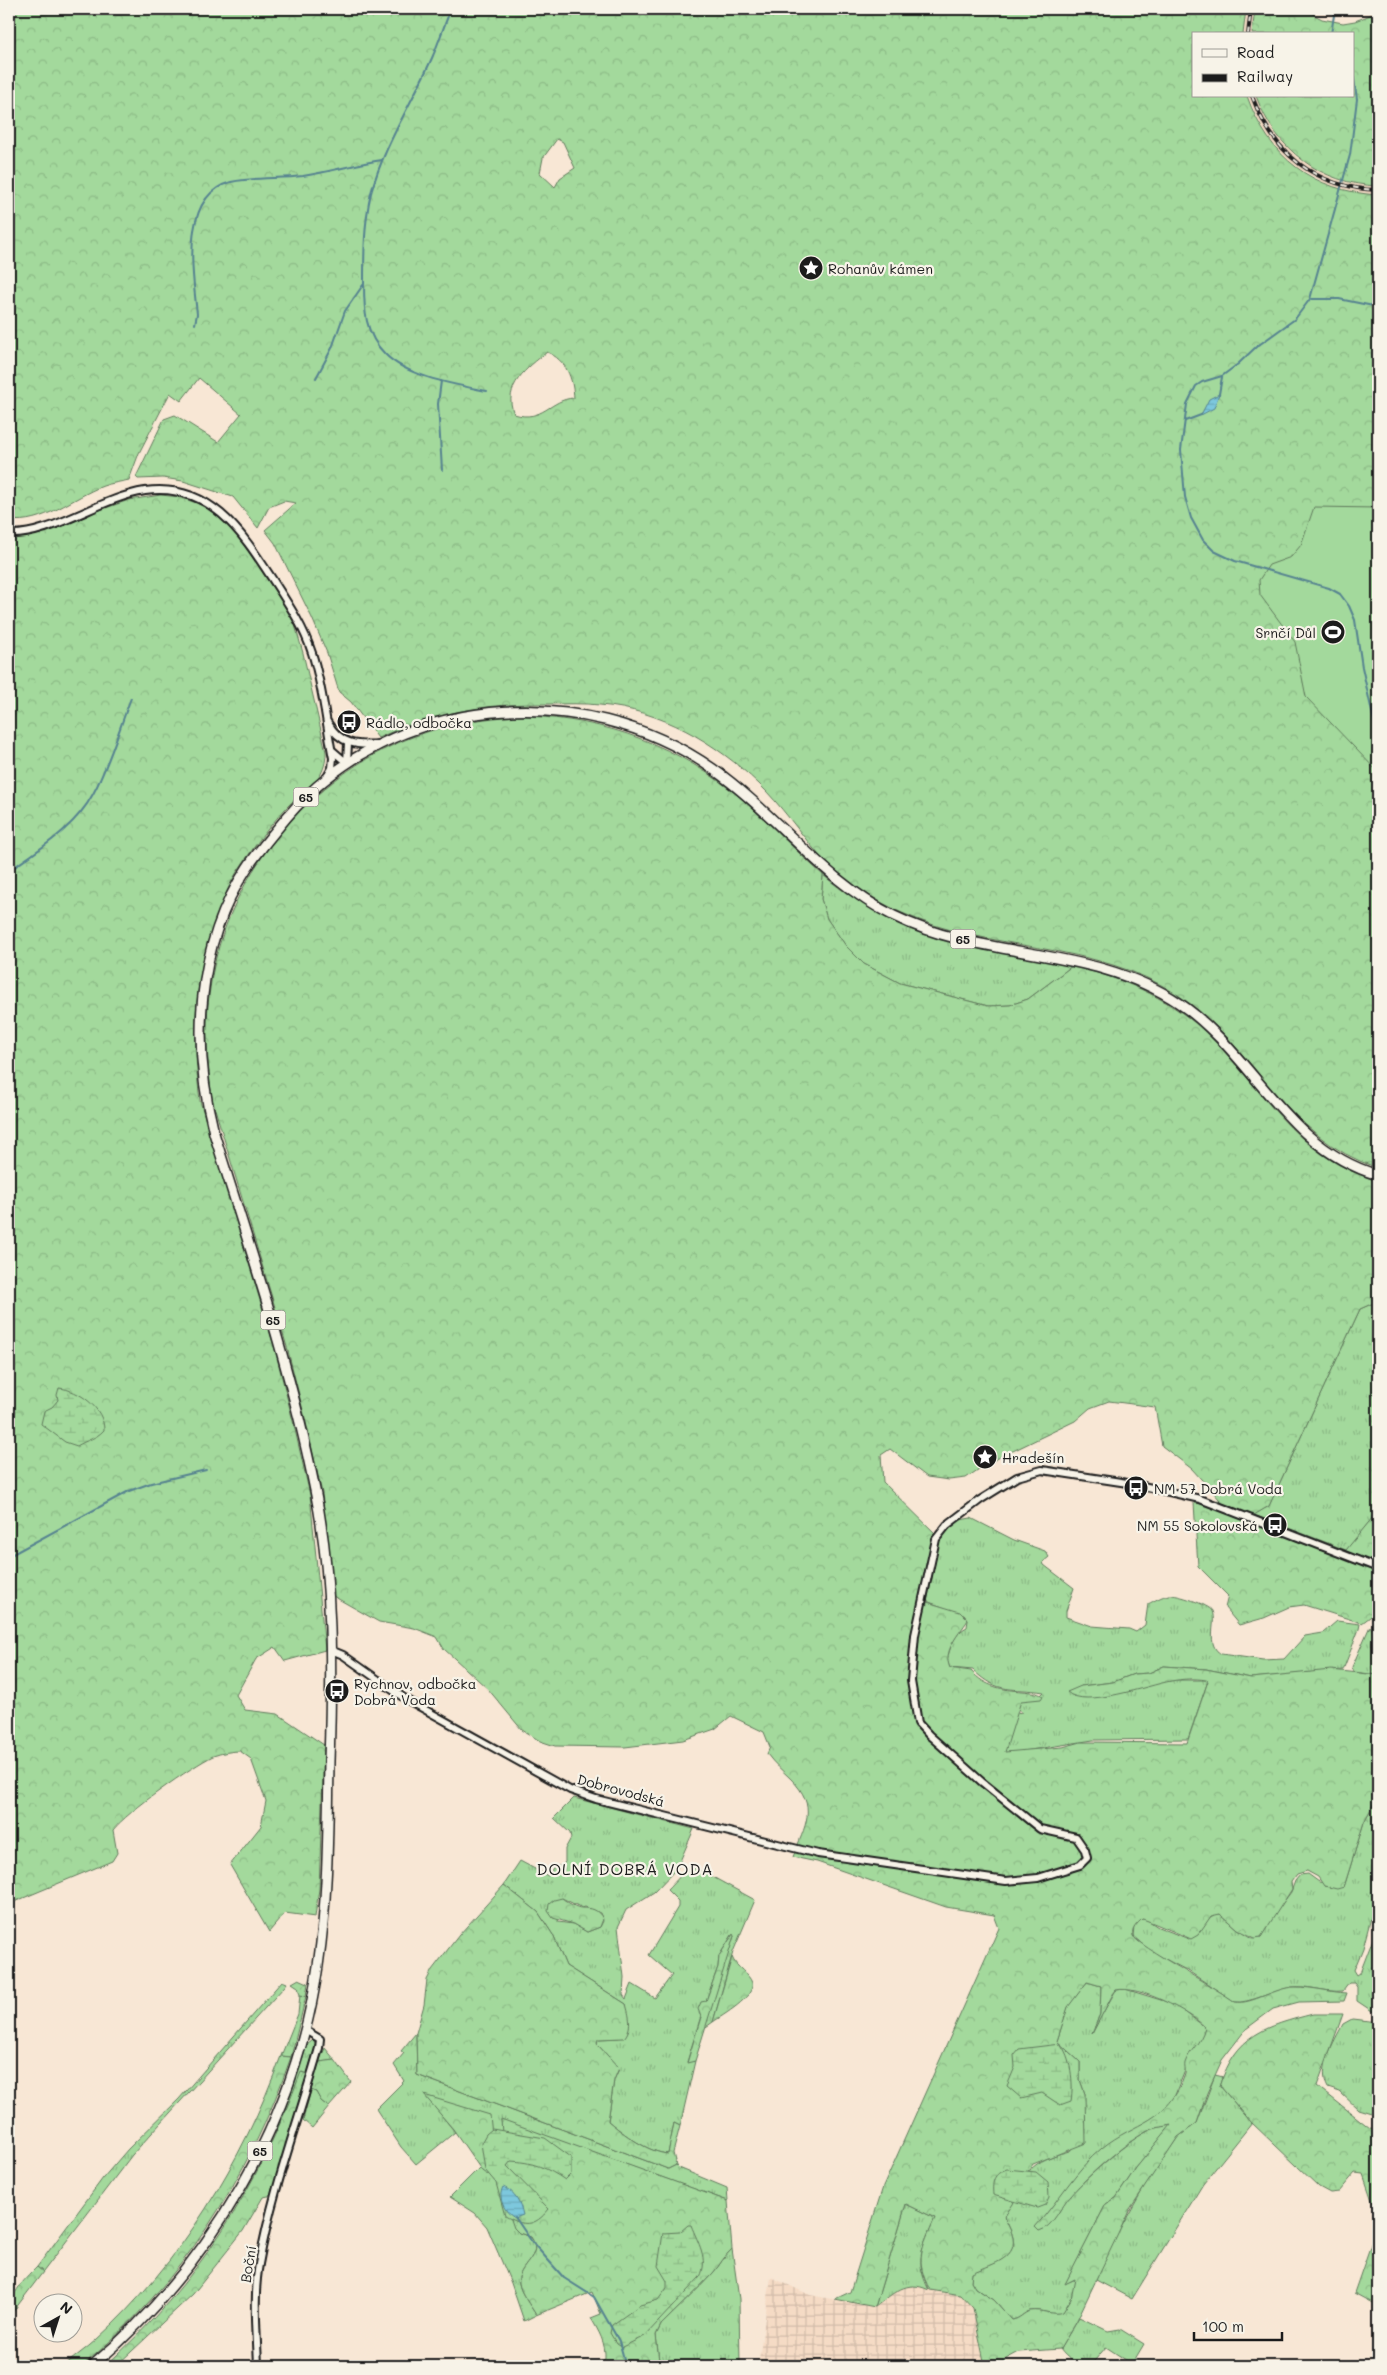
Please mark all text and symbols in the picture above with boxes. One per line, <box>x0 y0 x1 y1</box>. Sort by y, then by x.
legend <box>1192 32 1354 98</box>
text: Road <box>1237 42 1274 62</box>
text: Railway <box>1237 66 1293 86</box>
place icon: Rohanův kámen <box>798 255 824 281</box>
place label: Rohanův kámen <box>828 259 933 278</box>
sports icon: Srnčí Důl <box>1320 619 1346 645</box>
place label: Srnčí Důl <box>1255 623 1316 642</box>
bus stop icon: Rádlo, odbočka <box>336 709 362 735</box>
place label: Rádlo, odbočka <box>366 713 472 732</box>
road number: 65 <box>294 788 318 806</box>
road number: 65 <box>950 930 976 949</box>
road number: 65 <box>260 1310 286 1330</box>
place icon: Hradešín <box>972 1444 998 1470</box>
place label: Hradešín <box>1002 1448 1064 1467</box>
bus stop icon: NM 57 Dobrá Voda <box>1123 1475 1149 1501</box>
place label: NM 57 Dobrá Voda <box>1154 1479 1282 1498</box>
bus stop icon: NM 55 Sokolovská <box>1262 1512 1288 1538</box>
place label: NM 55 Sokolovská <box>1137 1516 1258 1535</box>
place label: Rychnov, odbočka Dobrá Voda <box>354 1674 477 1709</box>
bus stop icon: Rychnov, odbočka Dobrá Voda <box>324 1678 350 1704</box>
street label: Dobrovodská <box>575 1769 667 1811</box>
district label: DOLNÍ DOBRÁ VODA <box>536 1858 714 1879</box>
road number: 65 <box>248 2142 272 2160</box>
street label: Boční <box>236 2244 260 2284</box>
north arrow <box>32 2292 82 2342</box>
text: N <box>56 2297 77 2318</box>
scale bar <box>1194 2310 1282 2342</box>
text: 100 m <box>1202 2316 1244 2336</box>

